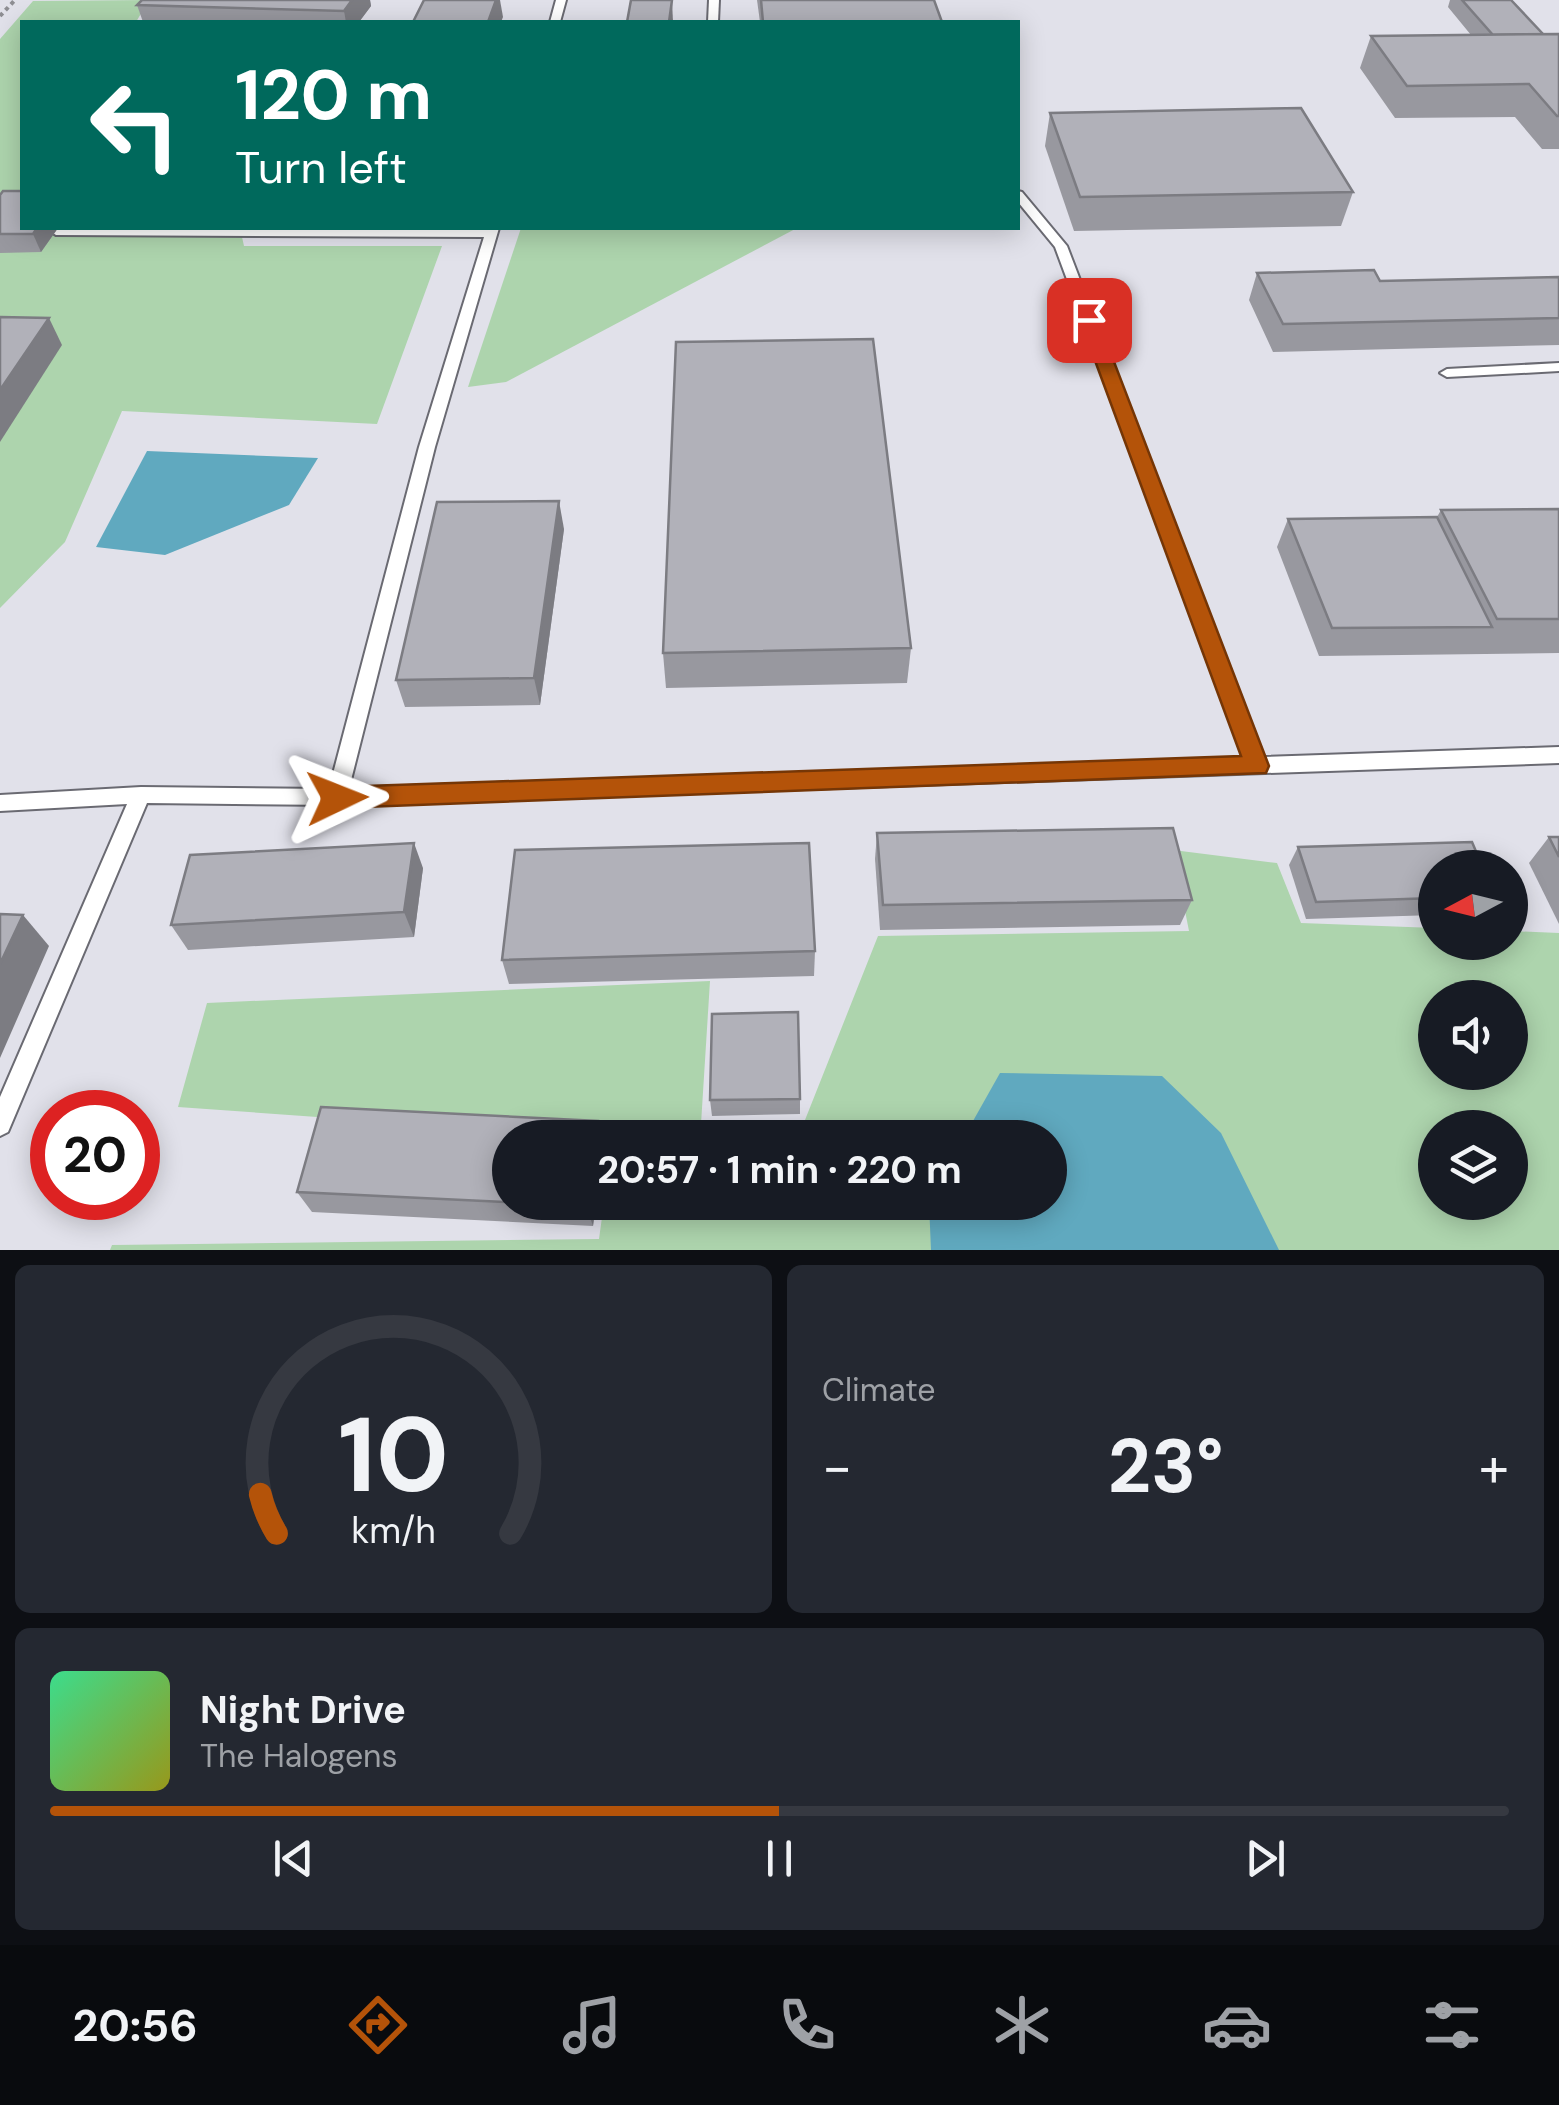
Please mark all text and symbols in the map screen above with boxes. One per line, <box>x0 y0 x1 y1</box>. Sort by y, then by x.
text: 120 m <box>235 50 432 141</box>
icon: left <box>70 60 200 190</box>
text: Turn left <box>235 138 407 197</box>
pin <box>1047 278 1132 363</box>
icon: arrive <box>1062 293 1117 348</box>
position arrow <box>285 746 389 850</box>
north arrow <box>1418 850 1528 960</box>
map controls <box>1418 850 1528 1220</box>
button: sound <box>1418 980 1528 1090</box>
speed limit sign: 20 <box>30 1090 160 1220</box>
button: layers <box>1418 1110 1528 1220</box>
text: 20:57 · 1 min · 220 m <box>597 1145 962 1195</box>
text: Climate <box>822 1369 936 1411</box>
text: 10 <box>338 1388 449 1523</box>
text: 23° <box>1108 1418 1223 1515</box>
text: − <box>822 1431 852 1503</box>
text: + <box>1479 1431 1509 1503</box>
text: km/h <box>351 1508 436 1554</box>
text: Night Drive <box>200 1685 406 1735</box>
text: The Halogens <box>200 1735 398 1777</box>
icon: previous <box>266 1831 321 1886</box>
icon: pause <box>752 1831 807 1886</box>
icon: next <box>1238 1831 1293 1886</box>
icon: directions <box>343 1990 413 2060</box>
icon: music <box>557 1990 627 2060</box>
icon: phone <box>772 1990 842 2060</box>
icon: climate <box>987 1990 1057 2060</box>
icon: car <box>1202 1990 1272 2060</box>
icon: filters <box>1417 1990 1487 2060</box>
text: 20:56 <box>72 1996 198 2055</box>

